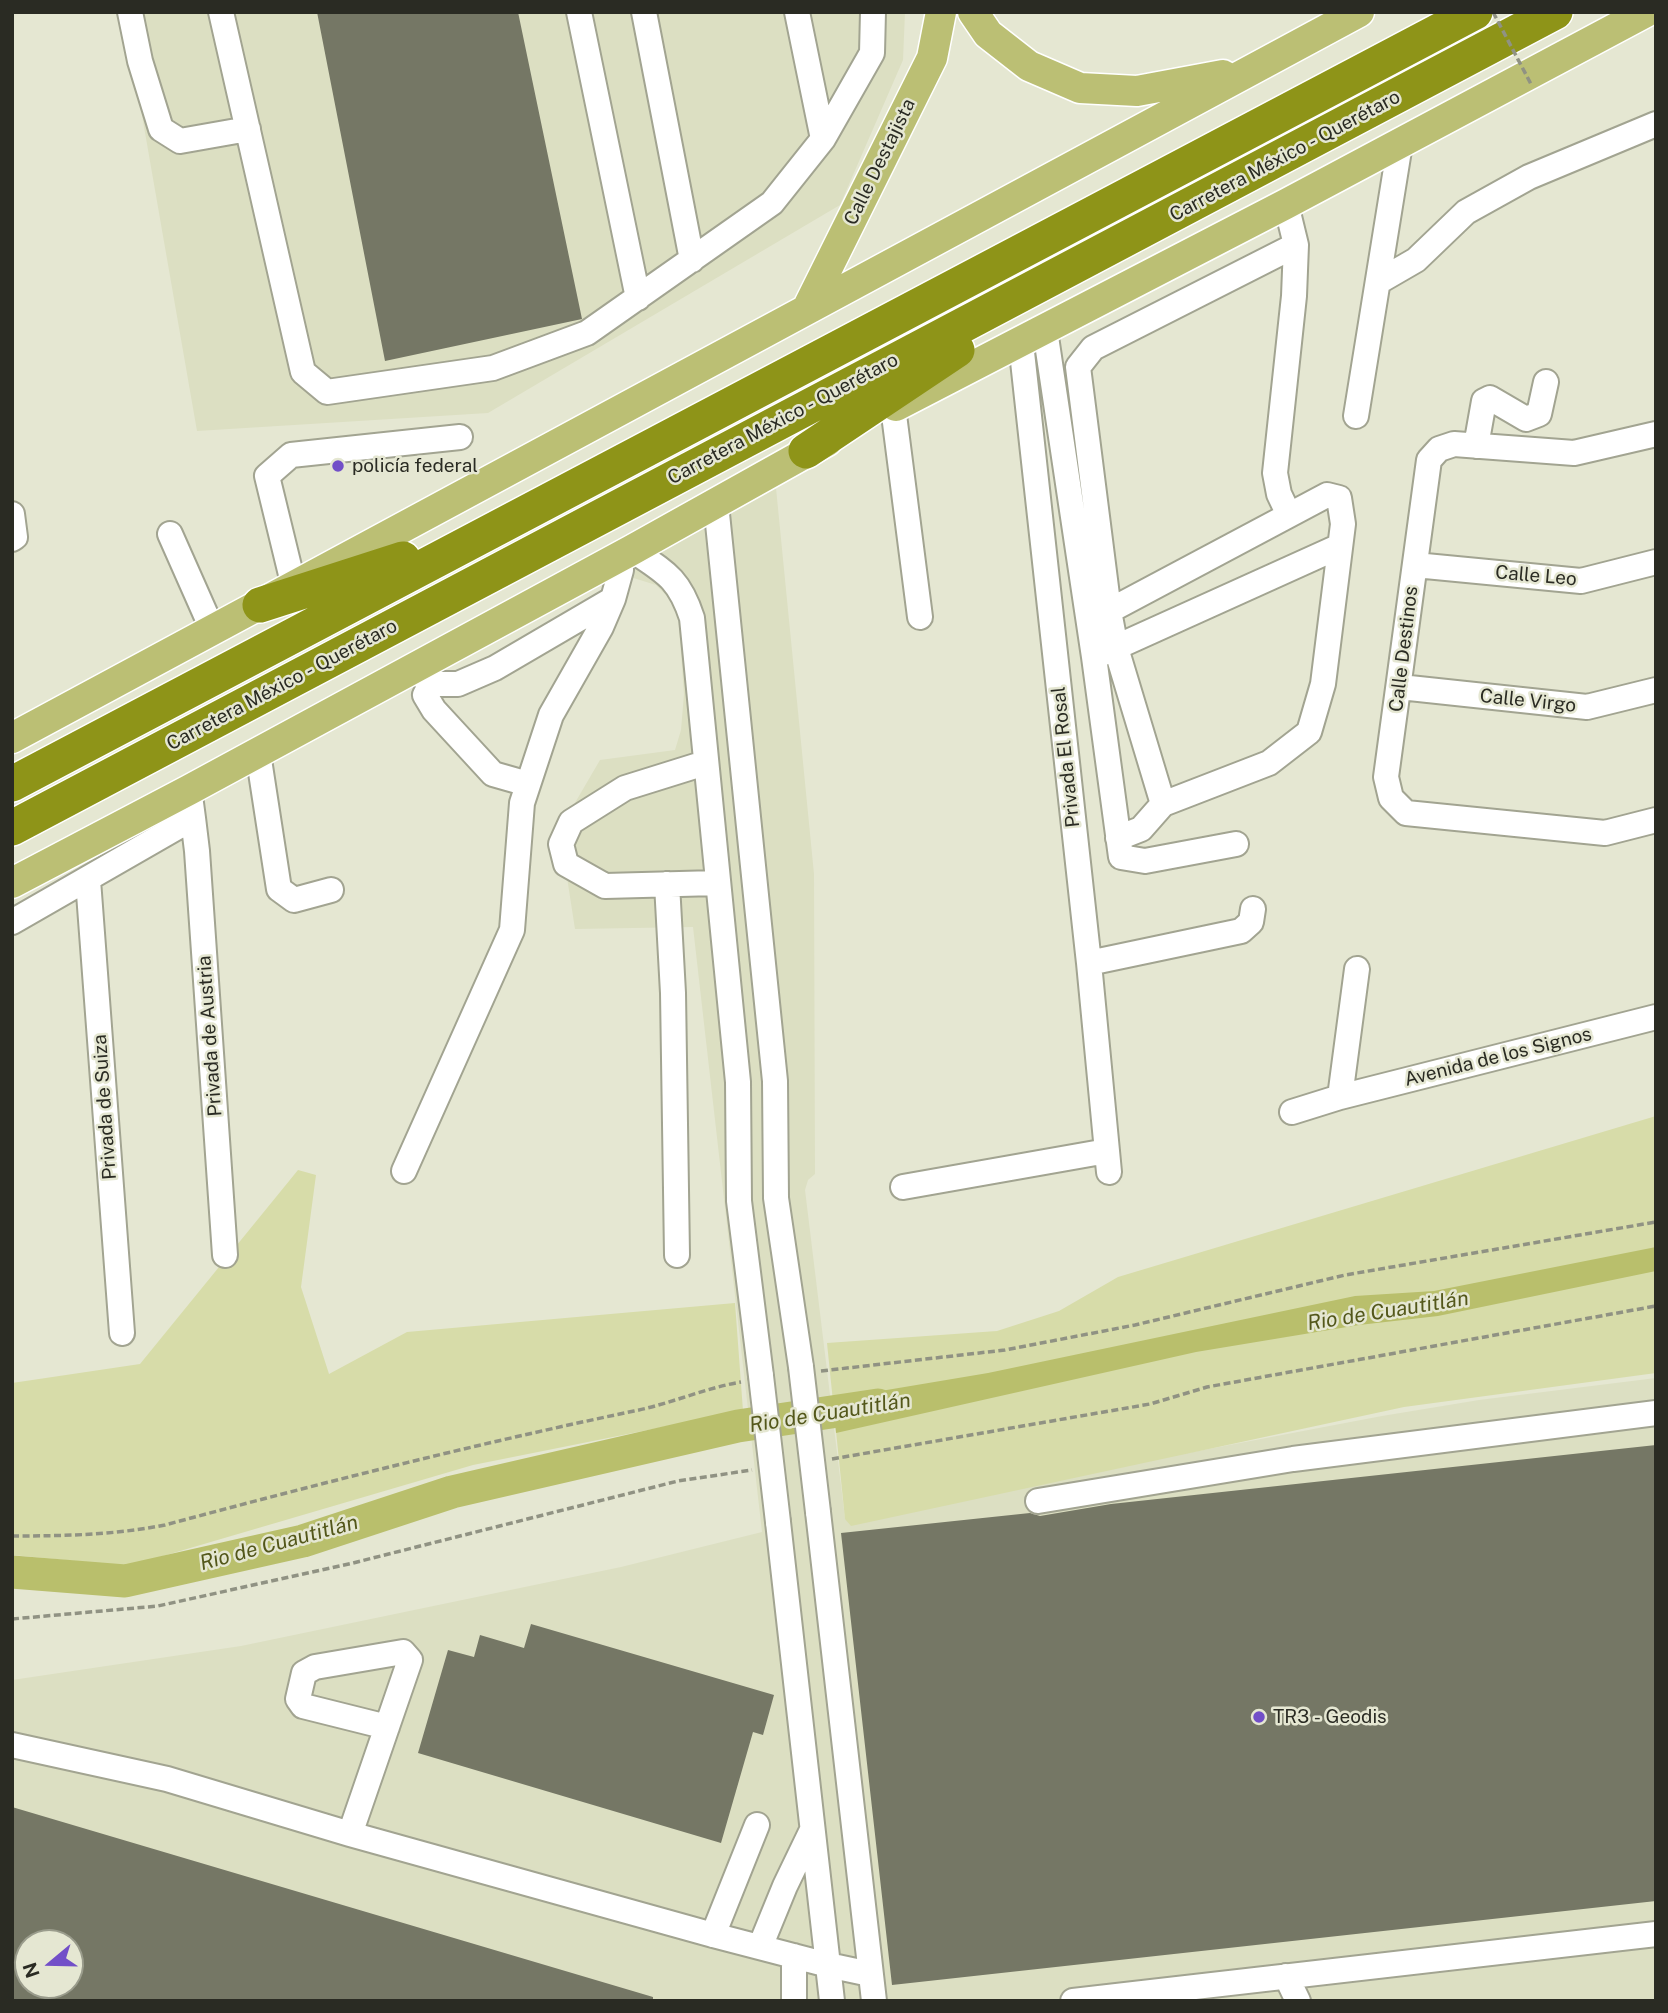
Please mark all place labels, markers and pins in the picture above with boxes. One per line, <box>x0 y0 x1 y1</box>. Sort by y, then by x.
place label: policía federal <box>352 455 478 477</box>
marker: policía federal <box>330 458 346 474</box>
place label: TR3 - Geodis <box>1273 1706 1387 1728</box>
marker: TR3 - Geodis <box>1251 1709 1267 1725</box>

